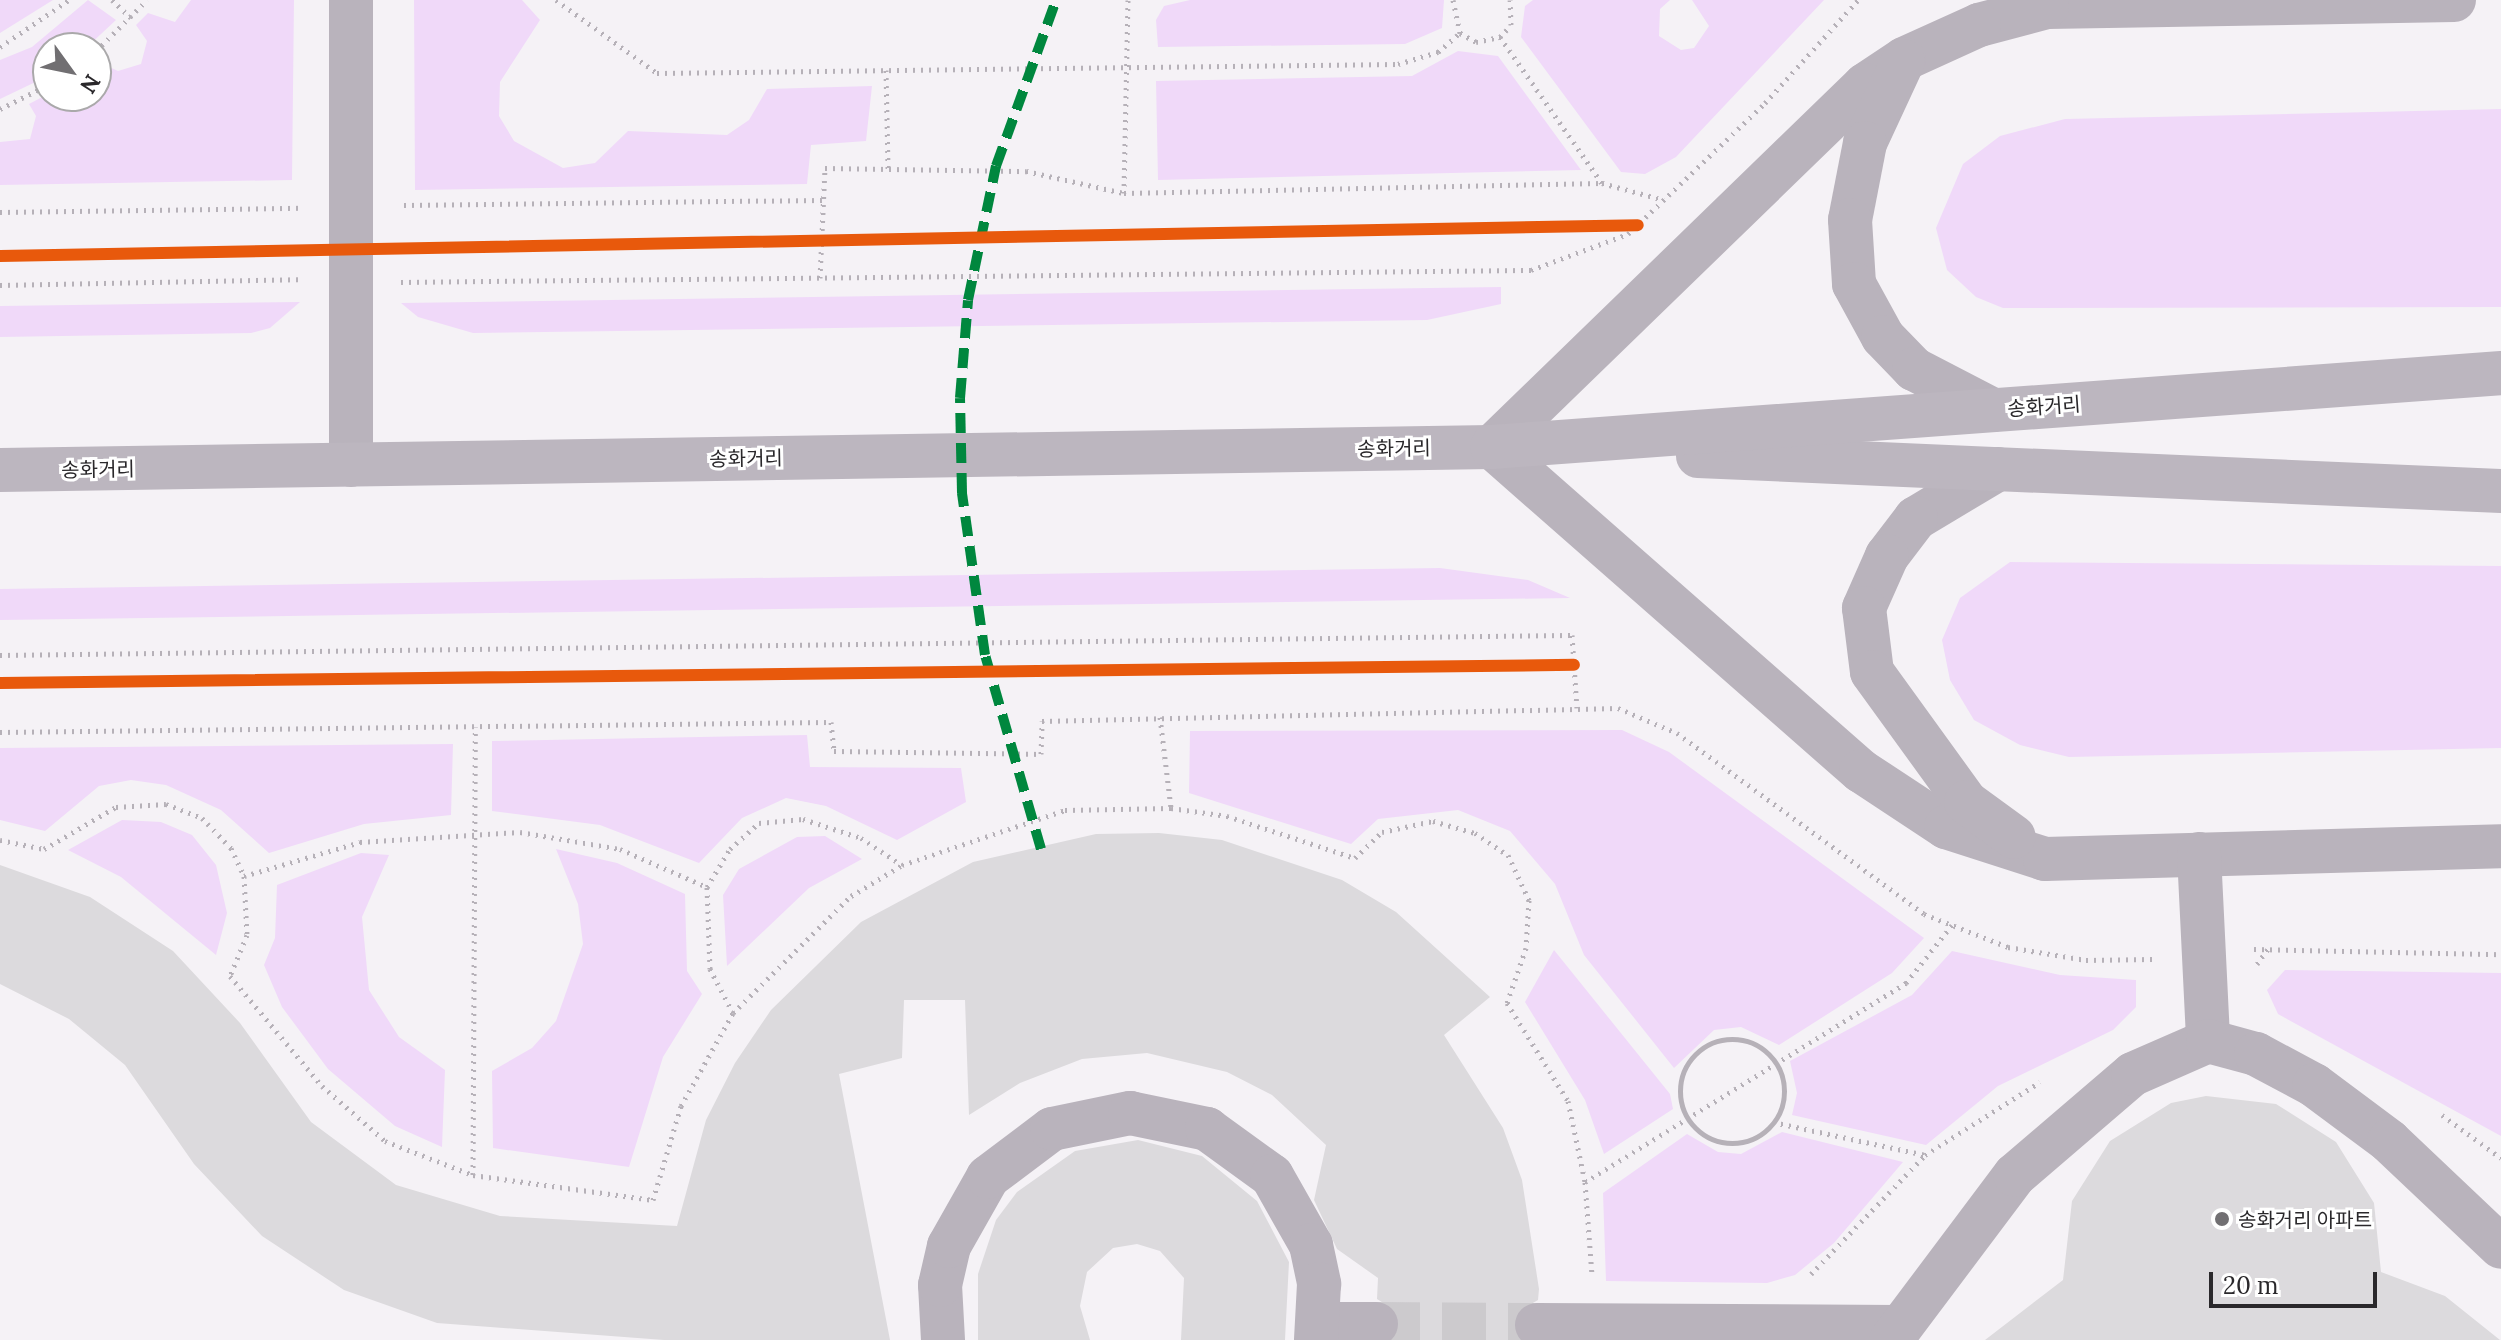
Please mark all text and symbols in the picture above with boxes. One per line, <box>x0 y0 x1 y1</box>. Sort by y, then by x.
north arrow <box>32 32 112 112</box>
text: N <box>74 69 107 99</box>
street label: 송화거리 <box>2006 391 2082 421</box>
street label: 송화거리 <box>1357 435 1431 461</box>
street label: 송화거리 <box>709 445 783 471</box>
street label: 송화거리 <box>61 456 135 482</box>
place label: 송화거리 아파트 <box>2238 1207 2372 1231</box>
marker: 송화거리 아파트 <box>2213 1210 2231 1228</box>
scale bar <box>2213 1256 2381 1306</box>
text: 20 m <box>2223 1270 2279 1301</box>

